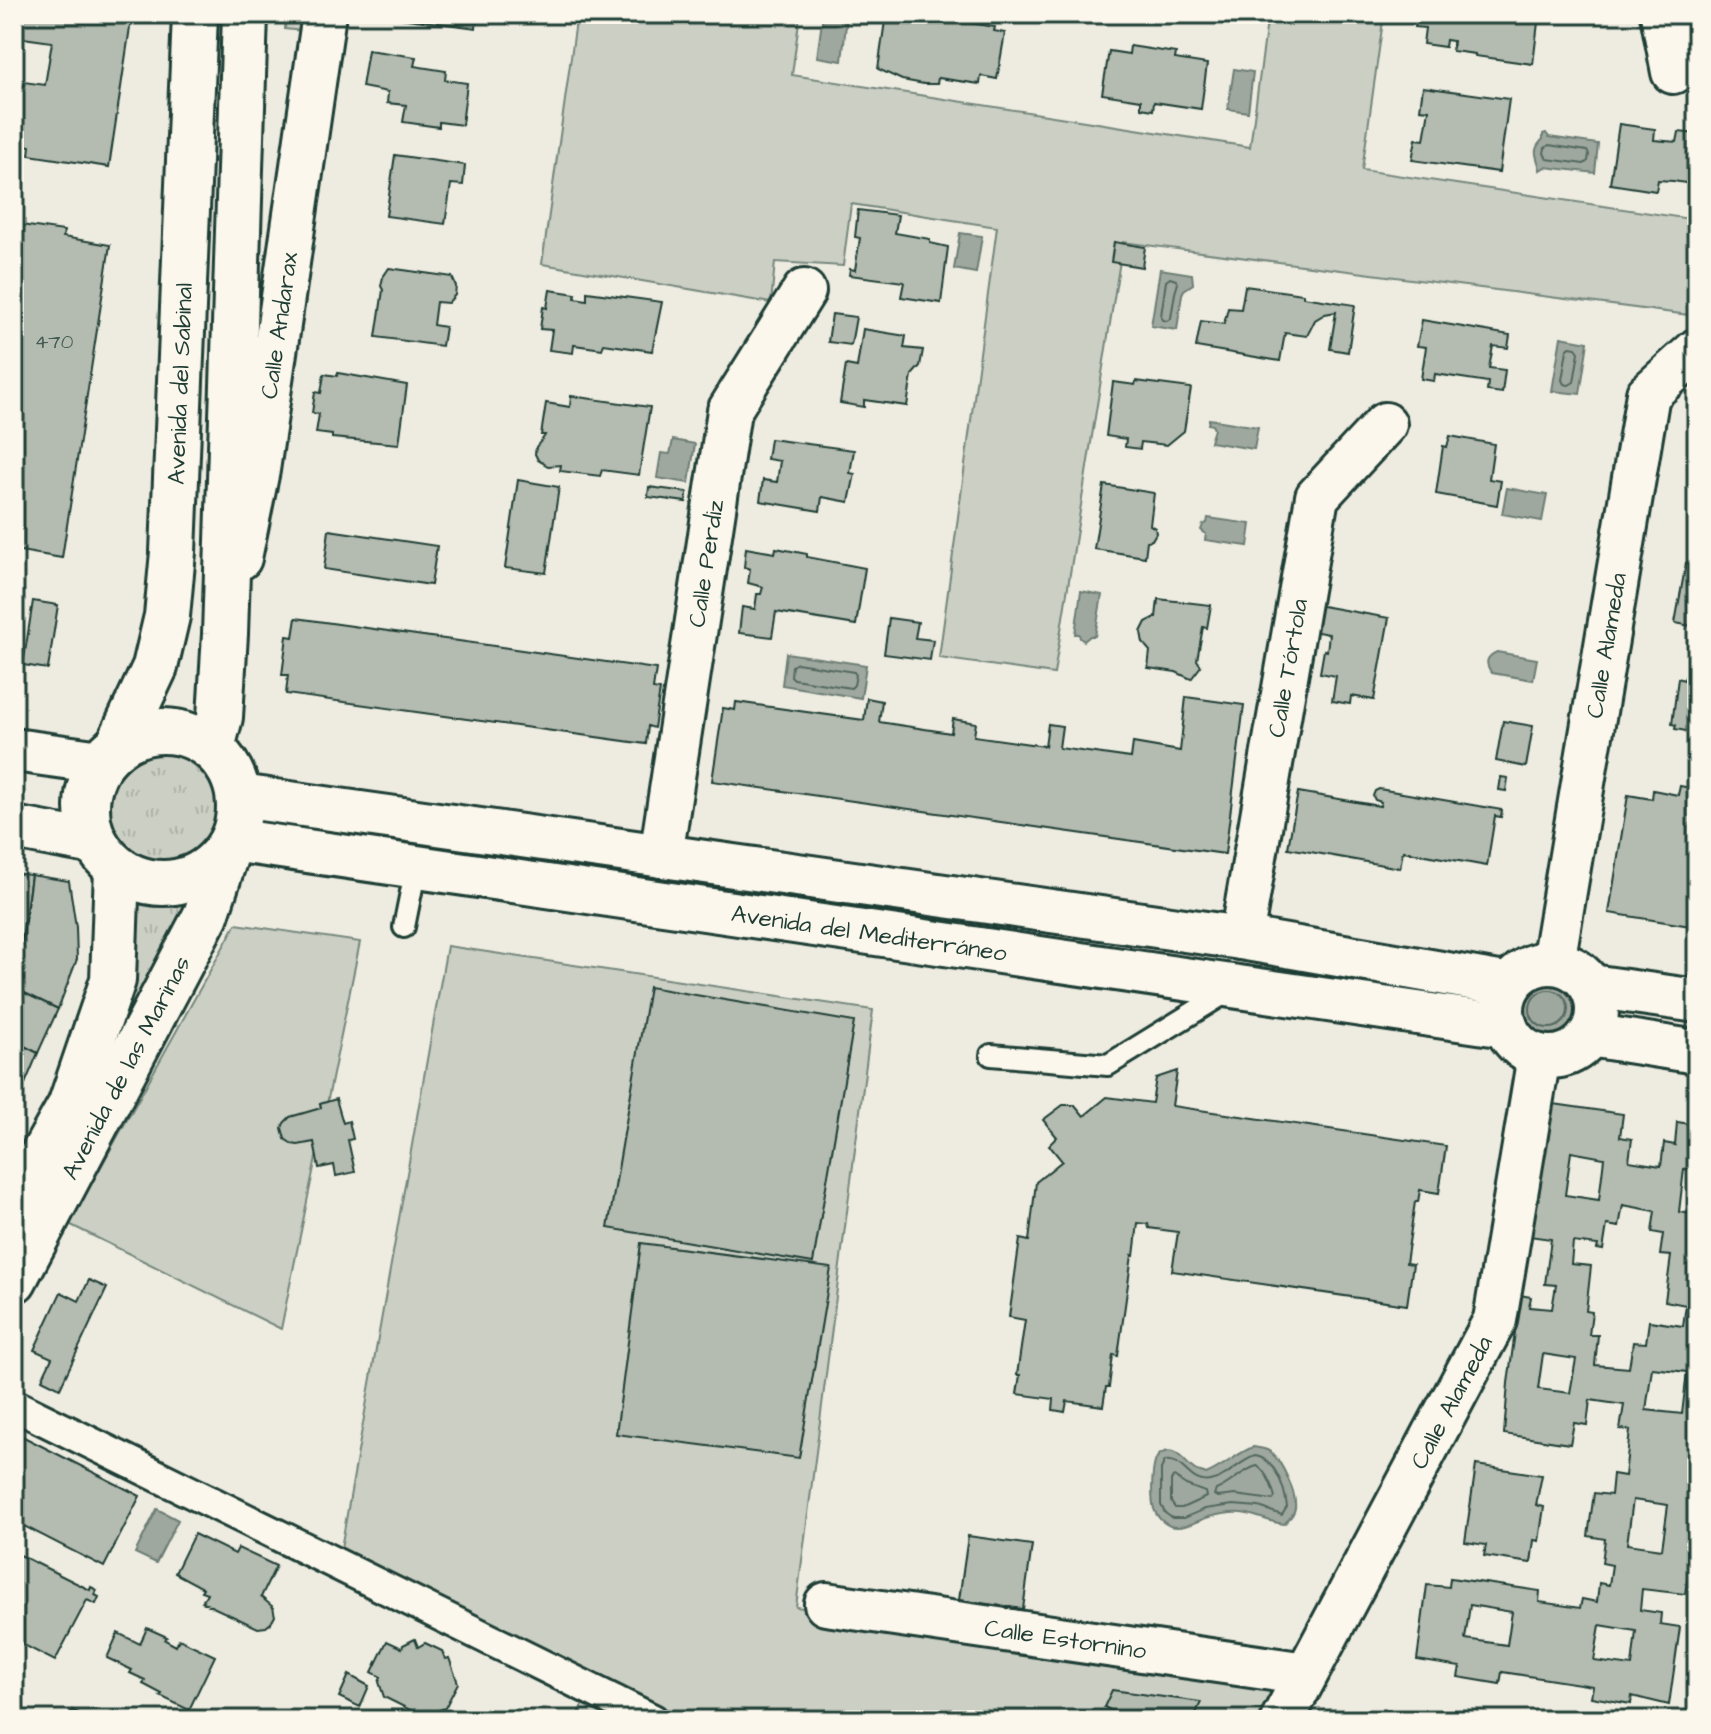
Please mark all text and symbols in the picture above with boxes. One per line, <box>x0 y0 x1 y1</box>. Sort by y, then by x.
street label: Calle Andarax <box>253 249 307 401</box>
street label: Avenida del Sabinal <box>160 282 202 485</box>
house number: 470 <box>35 328 74 356</box>
street label: Calle Perdiz <box>680 497 733 630</box>
street label: Calle Alameda <box>1578 570 1636 721</box>
street label: Calle Tórtola <box>1260 596 1317 740</box>
street label: Avenida del Mediterráneo <box>729 897 1010 971</box>
street label: Avenida de las Marinas <box>54 950 199 1186</box>
street label: Calle Alameda <box>1403 1330 1502 1476</box>
street label: Calle Estornino <box>982 1611 1149 1669</box>

